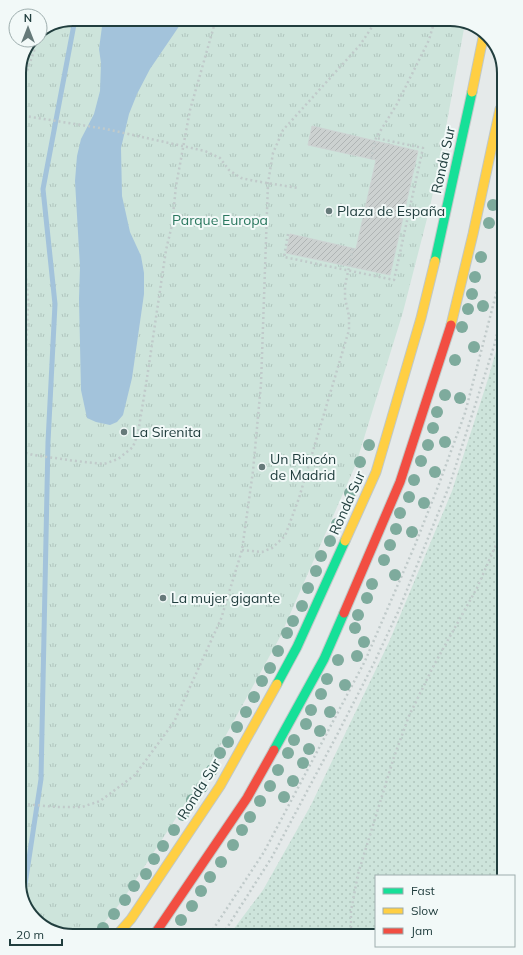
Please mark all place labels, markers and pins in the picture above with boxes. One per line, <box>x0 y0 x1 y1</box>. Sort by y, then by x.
place label: Plaza de España <box>337 202 445 220</box>
marker: Plaza de España <box>324 206 334 216</box>
place label: La Sirenita <box>132 423 201 441</box>
marker: La Sirenita <box>119 427 129 437</box>
place label: Un Rincón de Madrid <box>270 450 336 484</box>
marker: Un Rincón de Madrid <box>257 462 267 472</box>
place label: La mujer gigante <box>171 589 280 607</box>
marker: La mujer gigante <box>158 593 168 603</box>

